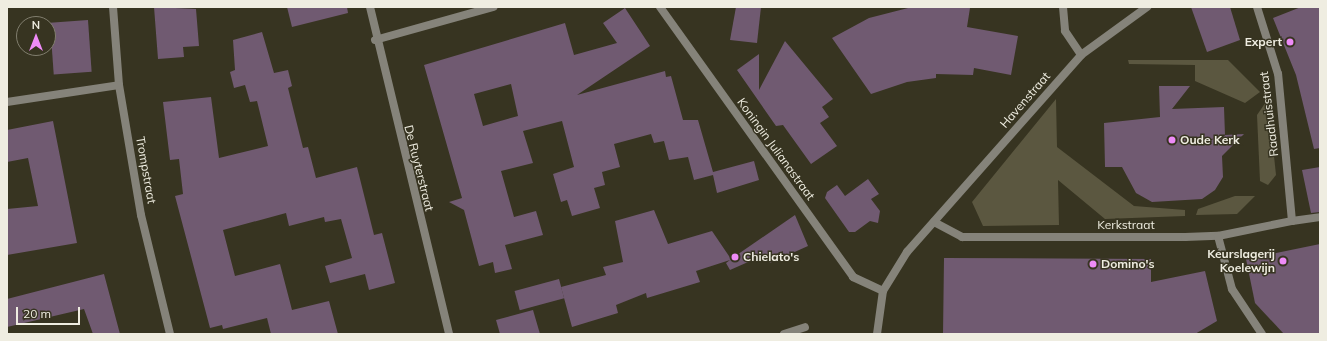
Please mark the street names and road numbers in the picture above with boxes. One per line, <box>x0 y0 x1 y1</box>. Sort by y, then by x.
street label: Havenstraat <box>997 69 1053 131</box>
street label: Raadhuisstraat <box>1257 71 1281 157</box>
street label: Koningin Julianastraat <box>734 95 818 203</box>
street label: De Ruyterstraat <box>401 123 437 213</box>
street label: Trompstraat <box>133 135 159 205</box>
street label: Kerkstraat <box>1097 218 1155 232</box>

